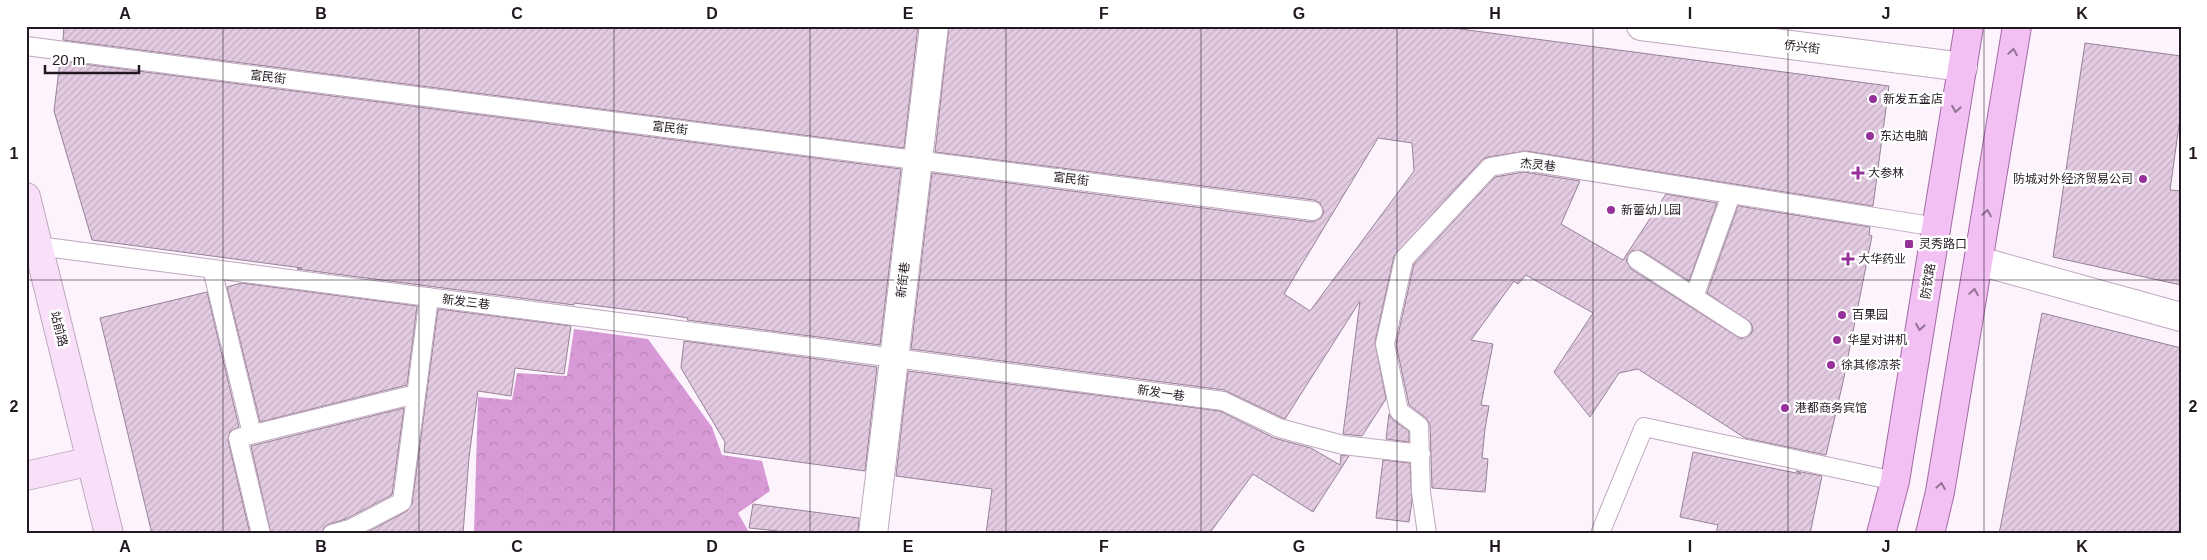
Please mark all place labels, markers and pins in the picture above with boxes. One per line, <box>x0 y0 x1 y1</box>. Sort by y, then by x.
place label: 新发五金店 <box>1883 92 1943 106</box>
marker: 新发五金店 <box>1867 93 1879 105</box>
place label: 东达电脑 <box>1880 129 1928 143</box>
marker: 东达电脑 <box>1864 130 1876 142</box>
place label: 大参林 <box>1868 166 1904 180</box>
marker: 大参林 <box>1852 167 1864 179</box>
place label: 防城对外经济贸易公司 <box>2013 172 2133 186</box>
marker: 防城对外经济贸易公司 <box>2137 173 2149 185</box>
place label: 新蕾幼儿园 <box>1621 203 1681 217</box>
marker: 新蕾幼儿园 <box>1605 204 1617 216</box>
place label: 灵秀路口 <box>1919 237 1967 251</box>
marker: 灵秀路口 <box>1903 238 1915 250</box>
place label: 大华药业 <box>1858 252 1906 266</box>
marker: 大华药业 <box>1842 253 1854 265</box>
place label: 百果园 <box>1852 308 1888 322</box>
marker: 百果园 <box>1836 309 1848 321</box>
place label: 华星对讲机 <box>1847 333 1907 347</box>
marker: 华星对讲机 <box>1831 334 1843 346</box>
place label: 徐其修凉茶 <box>1841 358 1901 372</box>
marker: 徐其修凉茶 <box>1825 359 1837 371</box>
place label: 港都商务宾馆 <box>1795 401 1867 415</box>
marker: 港都商务宾馆 <box>1779 402 1791 414</box>

